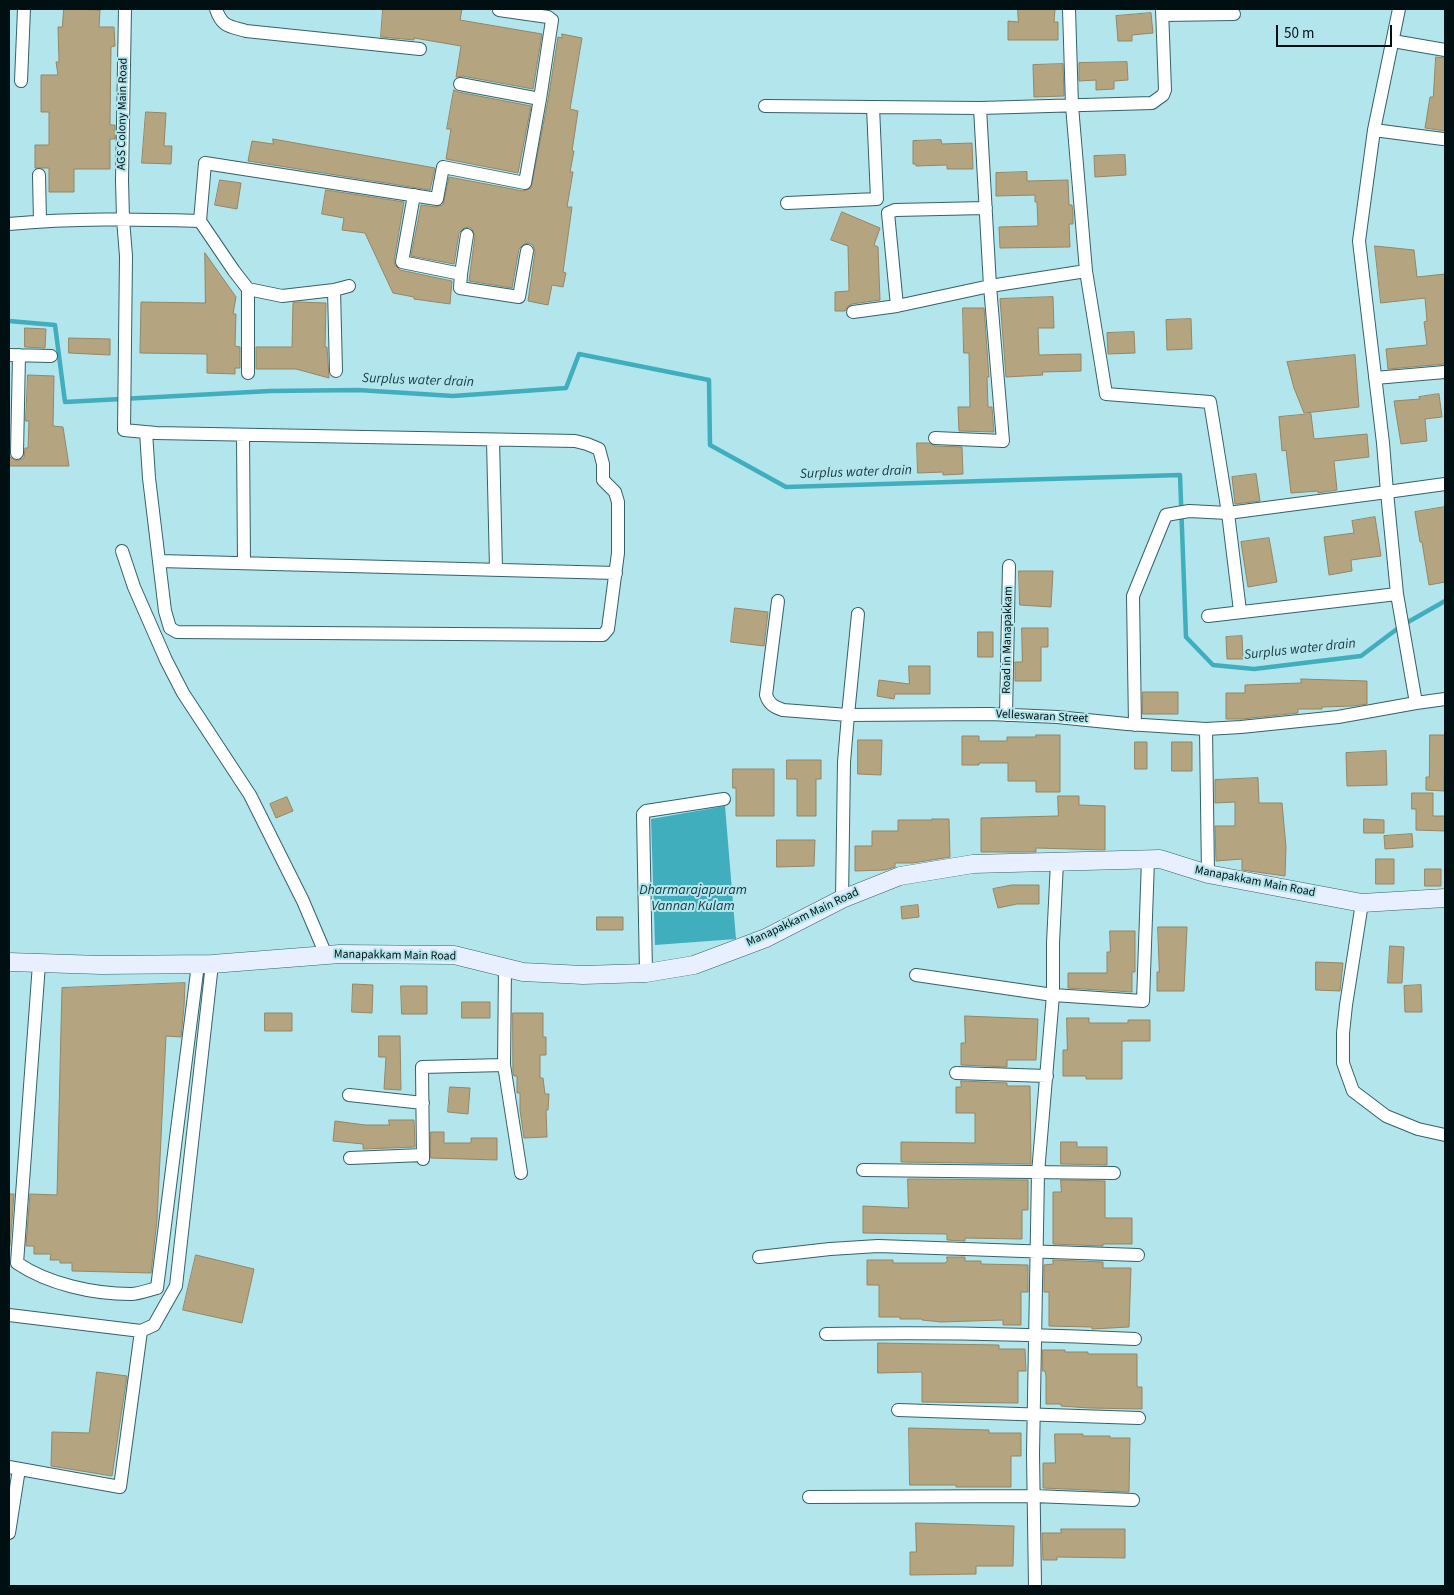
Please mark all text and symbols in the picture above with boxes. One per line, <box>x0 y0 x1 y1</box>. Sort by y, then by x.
scale bar <box>1279 15 1395 47</box>
text: 50 m <box>1284 23 1314 44</box>
street label: AGS Colony Main Road <box>115 58 131 170</box>
water label: Surplus water drain <box>362 371 474 391</box>
water label: Surplus water drain <box>800 463 912 483</box>
street label: Road in Manapakkam <box>1000 586 1016 694</box>
water label: Surplus water drain <box>1243 636 1357 664</box>
street label: Velleswaran Street <box>995 707 1089 727</box>
street label: Manapakkam Main Road <box>1193 863 1317 901</box>
water label: Dharmarajapuram Vannan Kulam <box>639 883 747 916</box>
street label: Manapakkam Main Road <box>744 886 862 950</box>
street label: Manapakkam Main Road <box>334 948 456 964</box>

